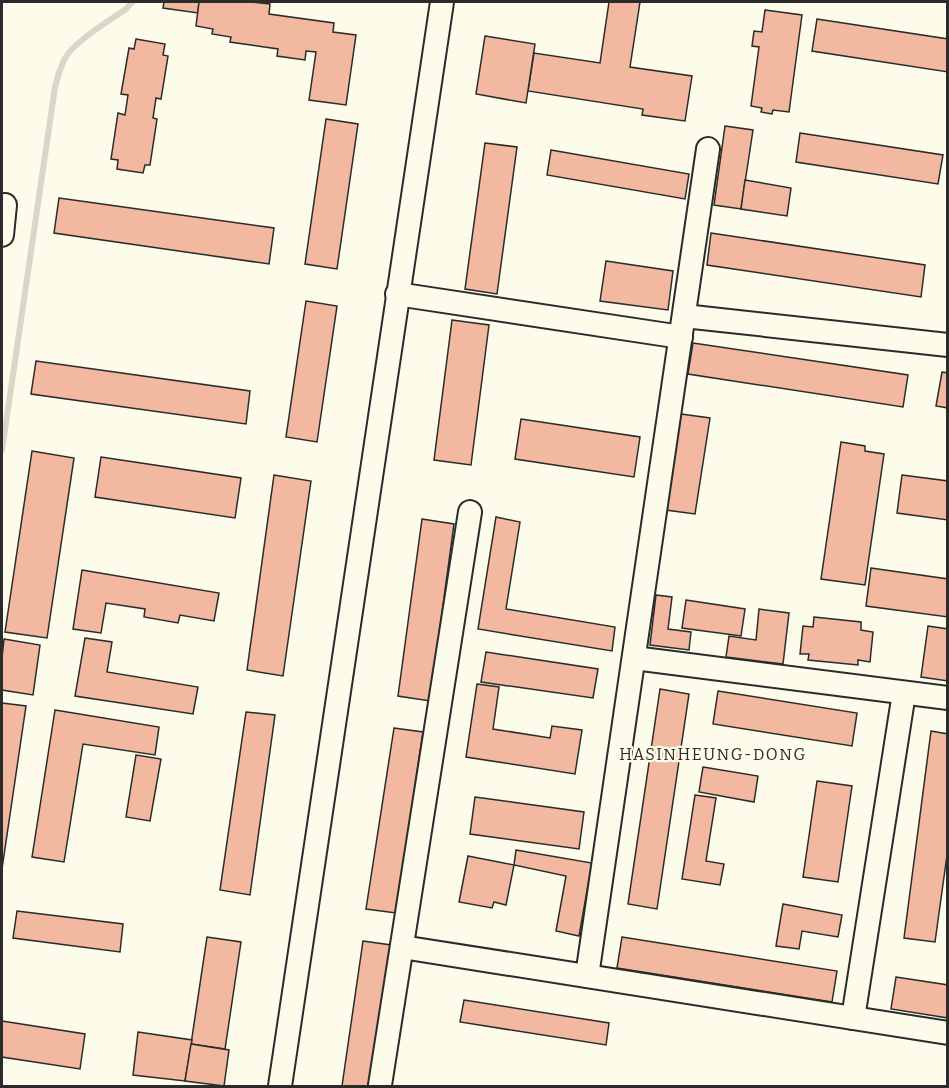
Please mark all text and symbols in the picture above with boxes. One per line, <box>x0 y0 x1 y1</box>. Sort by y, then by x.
district label: HASINHEUNG-DONG <box>619 745 807 764</box>

